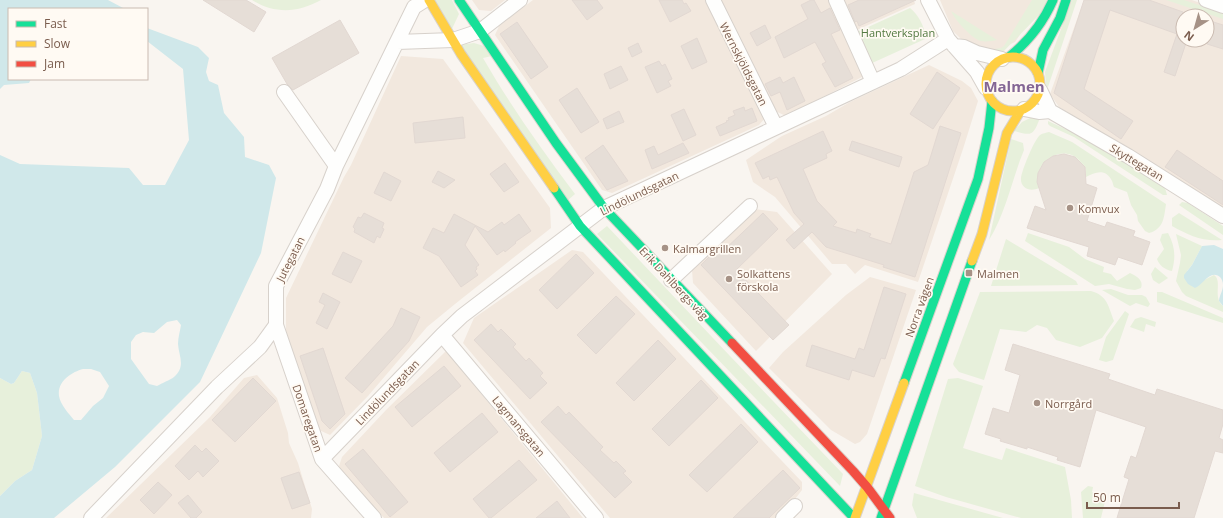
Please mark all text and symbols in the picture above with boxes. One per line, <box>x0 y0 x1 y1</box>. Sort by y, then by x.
legend <box>8 8 148 80</box>
north arrow <box>1175 8 1215 48</box>
text: Fast <box>44 15 67 32</box>
street label: Wernskjöldsgatan <box>717 20 771 108</box>
park label: Hantverksplan <box>861 25 935 40</box>
text: N <box>1181 28 1197 45</box>
text: Slow <box>44 35 71 52</box>
text: Jam <box>43 55 65 72</box>
district label: Malmen <box>983 76 1045 96</box>
street label: Skyttegatan <box>1107 140 1167 184</box>
street label: Lindölundsgatan <box>597 167 681 219</box>
place label: Komvux <box>1078 201 1120 216</box>
marker: Komvux <box>1065 203 1075 213</box>
street label: Jutegatan <box>272 234 308 285</box>
place label: Kalmargrillen <box>673 241 741 256</box>
street label: Erik Dahlbergs väg <box>636 243 712 323</box>
marker: Kalmargrillen <box>660 243 670 253</box>
place label: Solkattens förskola <box>737 266 790 294</box>
place label: Malmen <box>977 266 1019 281</box>
marker: Malmen <box>964 268 974 278</box>
marker: Solkattens förskola <box>724 274 734 284</box>
street label: Norra vägen <box>901 275 937 339</box>
street label: Lindölundsgatan <box>352 356 422 428</box>
street label: Domaregatan <box>289 382 327 454</box>
street label: Lagmansgatan <box>489 392 549 460</box>
place label: Norrgård <box>1045 396 1092 411</box>
marker: Norrgård <box>1032 398 1042 408</box>
scale bar <box>1087 484 1179 510</box>
text: 50 m <box>1093 489 1121 506</box>

